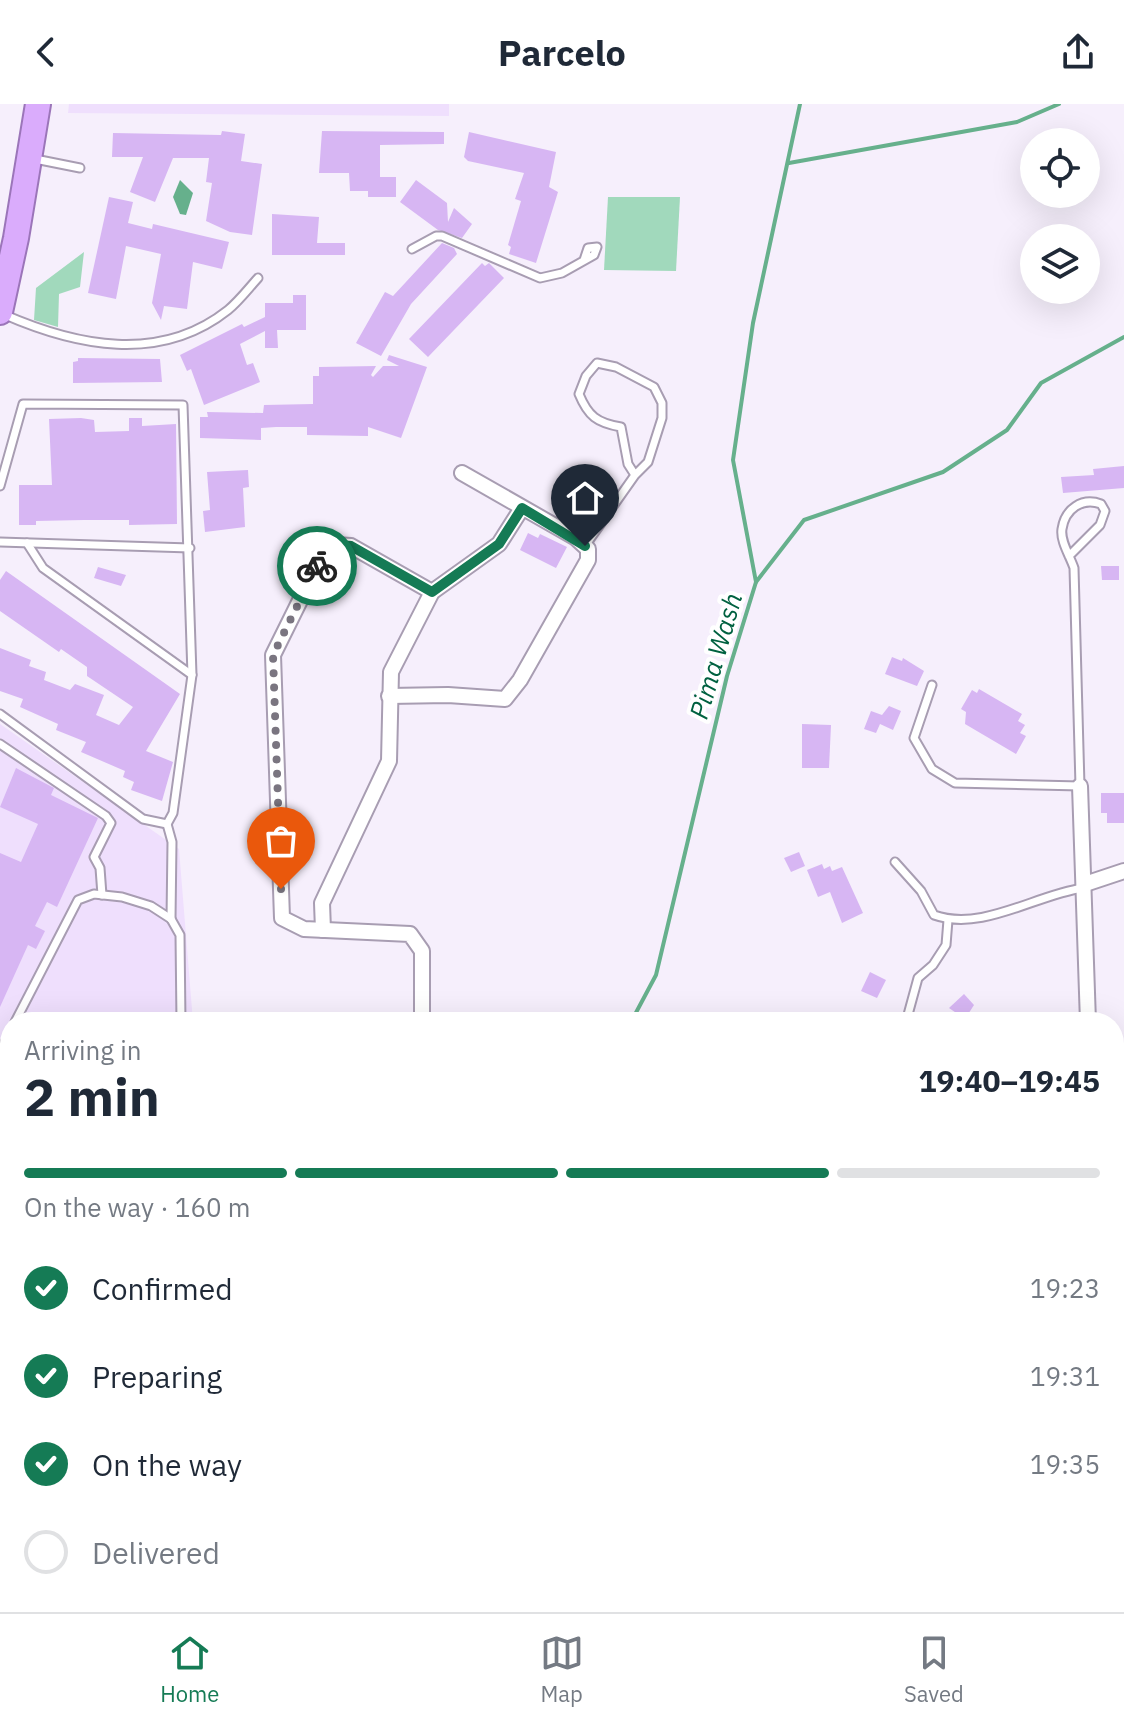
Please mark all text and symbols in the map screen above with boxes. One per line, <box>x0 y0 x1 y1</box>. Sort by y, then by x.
text: Parcelo <box>498 29 626 76</box>
icon: back <box>24 30 68 74</box>
icon: share <box>1056 30 1100 74</box>
map controls <box>1020 128 1100 304</box>
button: locate <box>1020 128 1100 208</box>
button: layers <box>1020 224 1100 304</box>
pin <box>551 464 619 546</box>
icon: home <box>563 476 607 520</box>
courier <box>277 526 357 606</box>
icon: bike <box>295 544 339 588</box>
water label: Pima Wash <box>681 589 749 723</box>
pin <box>247 807 315 889</box>
icon: bag <box>259 819 303 863</box>
text: Arriving in <box>24 1033 141 1067</box>
text: 19:40–19:45 <box>919 1061 1100 1100</box>
text: 2 min <box>24 1063 160 1130</box>
text: On the way · 160 m <box>24 1190 250 1224</box>
icon: check <box>24 1266 68 1310</box>
text: Confirmed <box>92 1269 233 1308</box>
text: 19:23 <box>1030 1271 1100 1305</box>
icon: check <box>24 1354 68 1398</box>
text: Preparing <box>92 1357 222 1396</box>
text: 19:31 <box>1030 1359 1100 1393</box>
icon: check <box>24 1442 68 1486</box>
text: On the way <box>92 1445 242 1484</box>
text: 19:35 <box>1030 1447 1100 1481</box>
text: Delivered <box>92 1533 220 1572</box>
tab: Home <box>160 1631 219 1708</box>
tab: Map <box>540 1631 584 1708</box>
tab: Saved <box>904 1631 964 1708</box>

